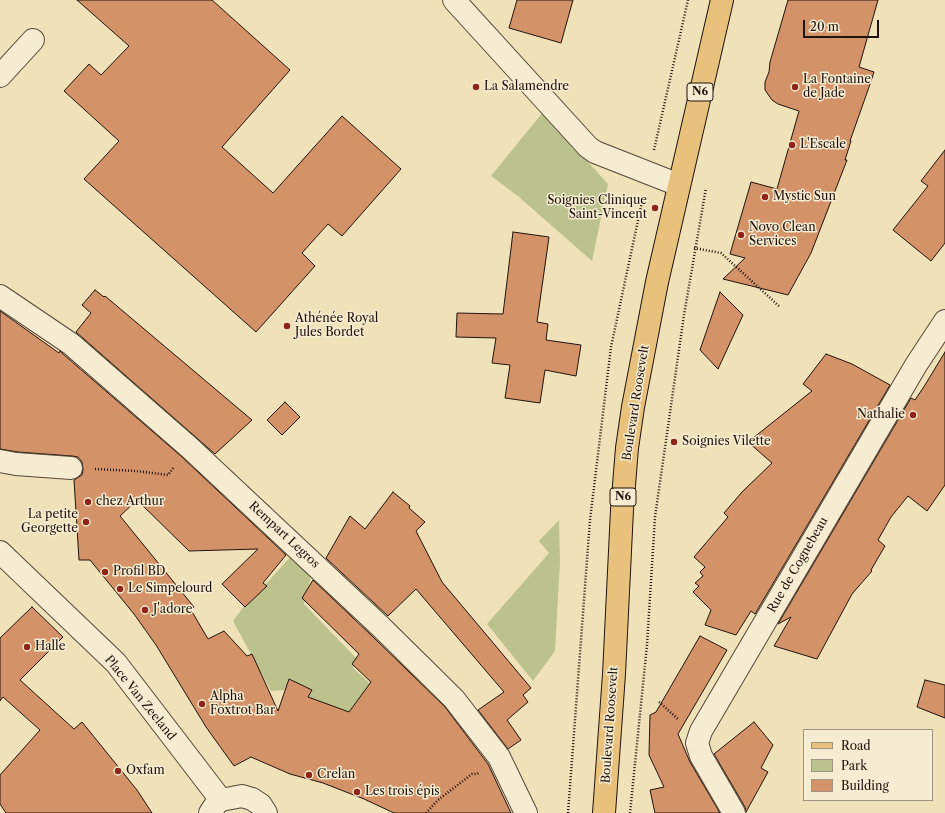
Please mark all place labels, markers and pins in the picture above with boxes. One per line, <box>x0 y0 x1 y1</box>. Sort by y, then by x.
place label: La Fontaine de Jade <box>803 73 871 101</box>
place label: La Salamendre <box>484 80 569 94</box>
marker: La Salamendre <box>471 82 481 92</box>
marker: La Fontaine de Jade <box>790 82 800 92</box>
place label: L'Escale <box>800 138 846 152</box>
marker: L'Escale <box>787 140 797 150</box>
place label: Mystic Sun <box>773 190 836 204</box>
marker: Mystic Sun <box>760 192 770 202</box>
place label: Soignies Clinique Saint-Vincent <box>547 194 647 222</box>
marker: Soignies Clinique Saint-Vincent <box>650 203 660 213</box>
place label: Novo Clean Services <box>749 221 816 249</box>
marker: Novo Clean Services <box>736 230 746 240</box>
place label: Athénée Royal Jules Bordet <box>295 312 378 340</box>
marker: Athénée Royal Jules Bordet <box>282 321 292 331</box>
place label: Nathalie <box>857 408 905 422</box>
marker: Nathalie <box>908 410 918 420</box>
place label: Soignies Vilette <box>682 435 771 449</box>
marker: Soignies Vilette <box>669 437 679 447</box>
place label: chez Arthur <box>96 495 164 509</box>
marker: chez Arthur <box>83 497 93 507</box>
place label: La petite Georgette <box>21 508 78 536</box>
marker: La petite Georgette <box>81 517 91 527</box>
place label: Profil BD <box>113 565 166 579</box>
marker: Profil BD <box>100 567 110 577</box>
place label: Le Simpelourd <box>128 582 212 596</box>
marker: Le Simpelourd <box>115 584 125 594</box>
place label: J'adore <box>153 603 192 617</box>
marker: J'adore <box>140 605 150 615</box>
place label: Halle <box>35 640 65 654</box>
marker: Halle <box>22 642 32 652</box>
place label: Alpha Foxtrot Bar <box>210 690 275 718</box>
marker: Alpha Foxtrot Bar <box>197 699 207 709</box>
place label: Oxfam <box>126 764 165 778</box>
marker: Oxfam <box>113 766 123 776</box>
place label: Crelan <box>317 768 355 782</box>
marker: Crelan <box>304 770 314 780</box>
place label: Les trois épis <box>365 785 440 799</box>
marker: Les trois épis <box>352 787 362 797</box>

